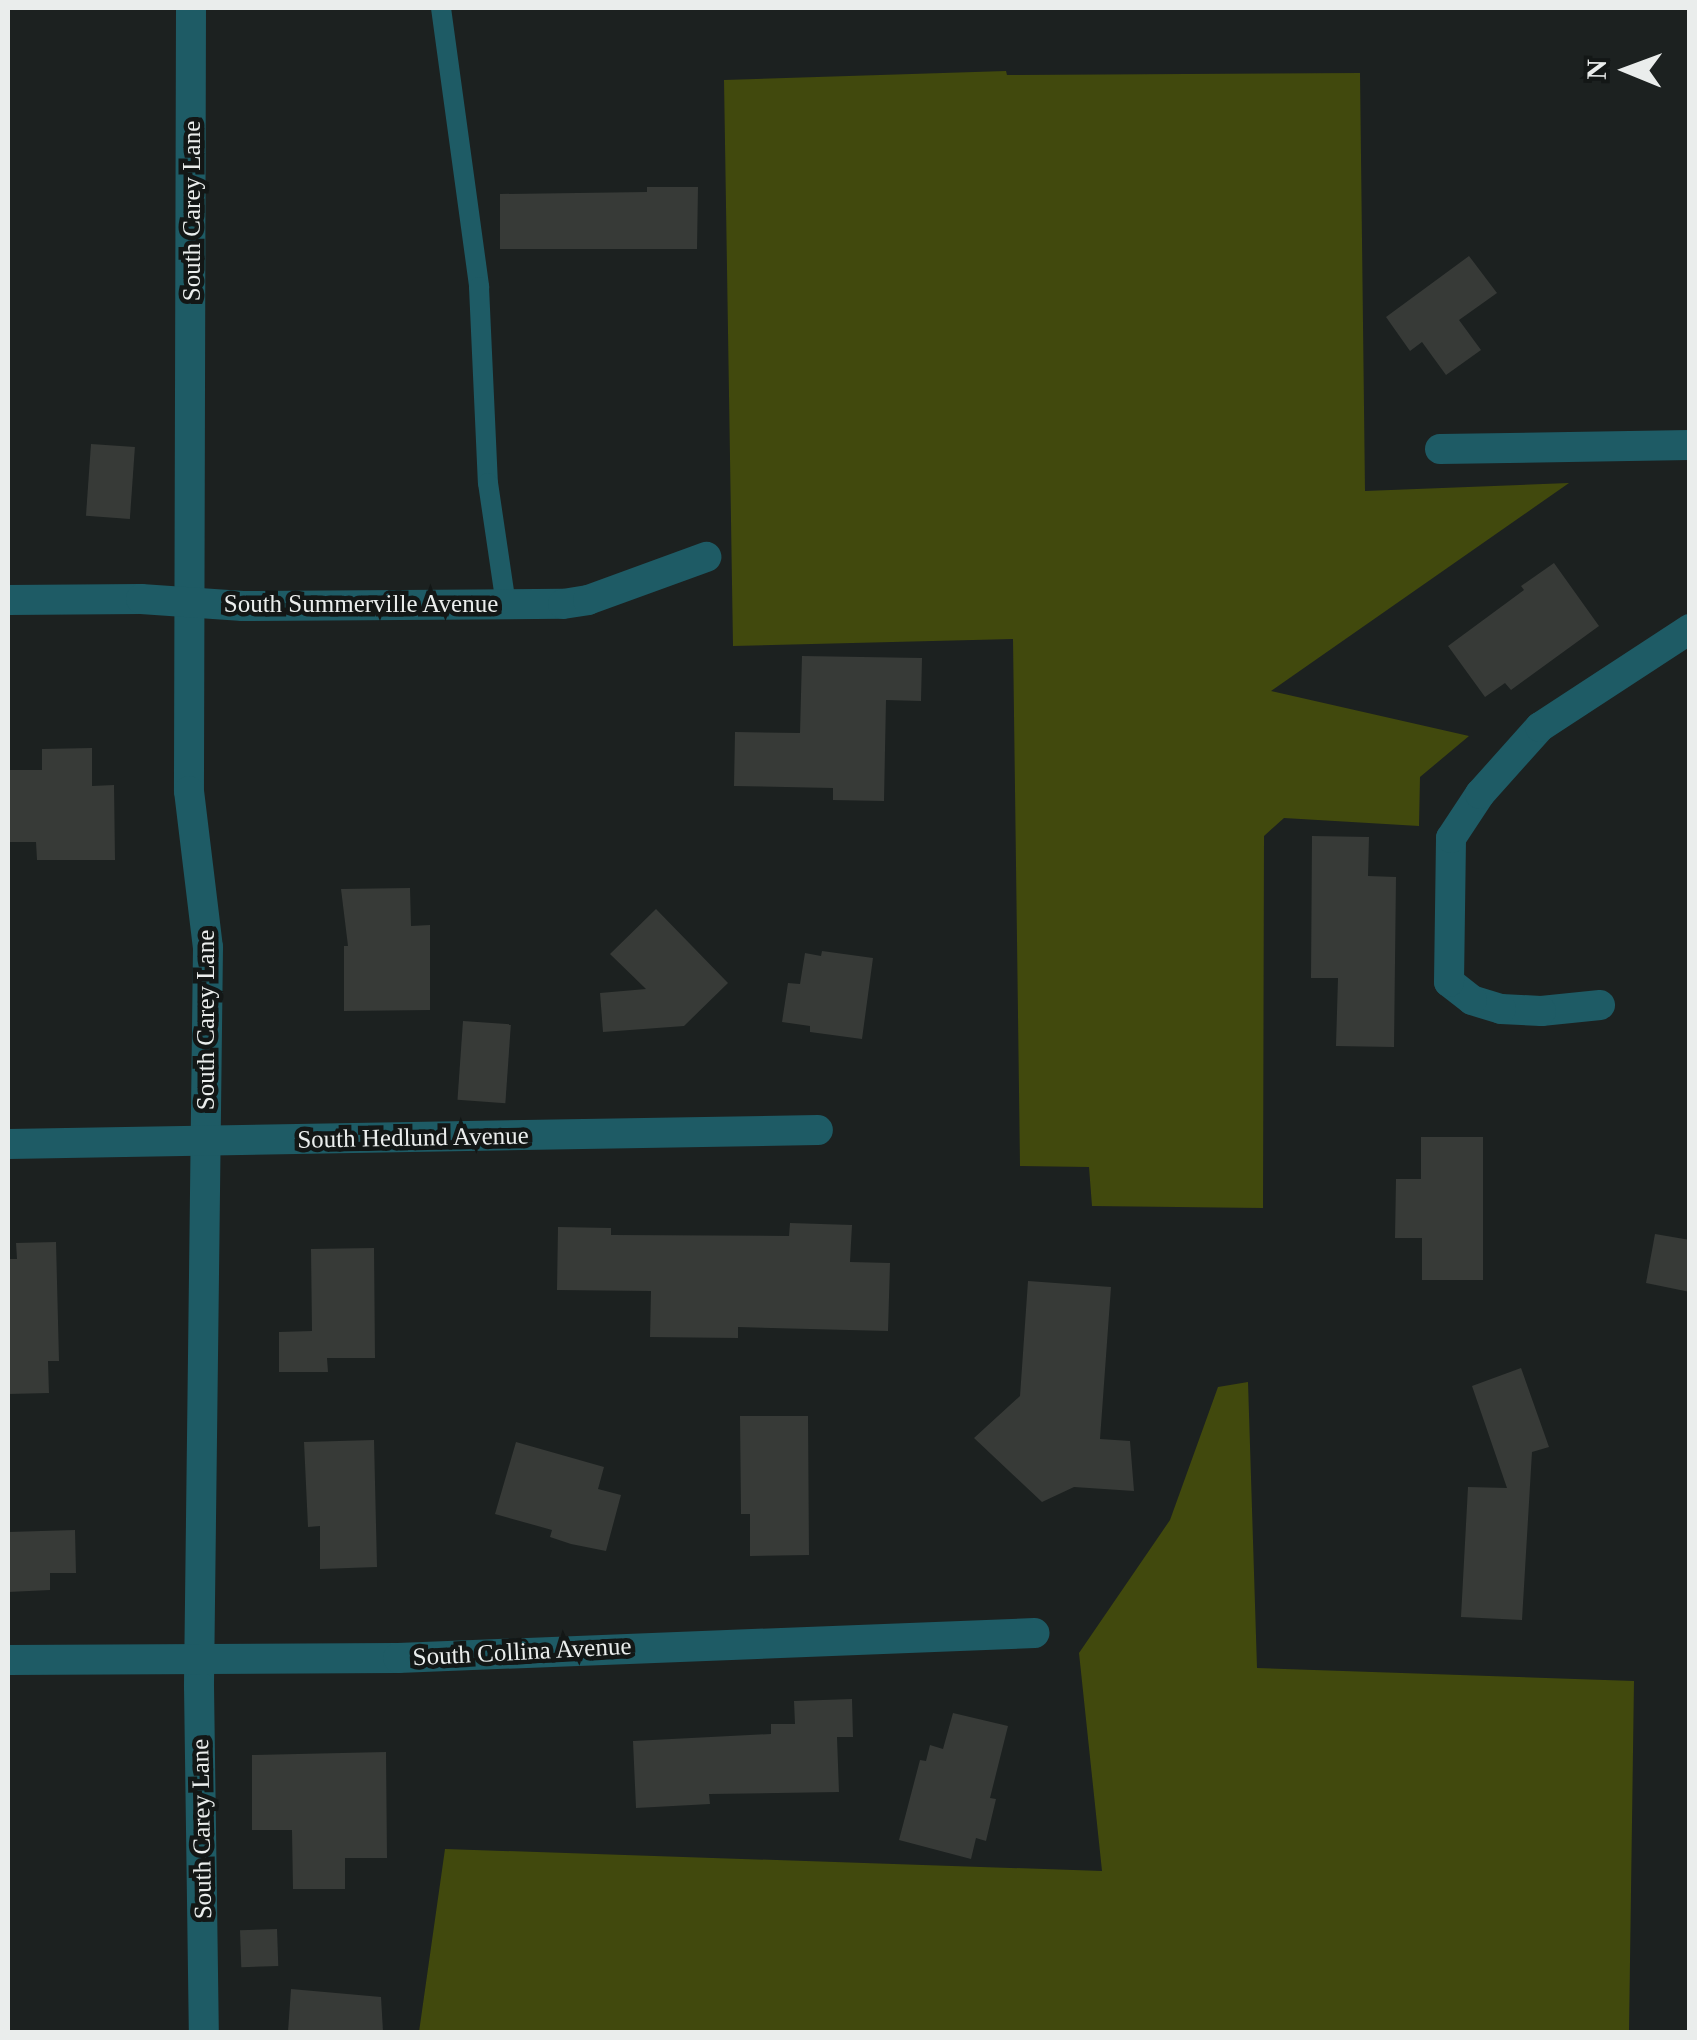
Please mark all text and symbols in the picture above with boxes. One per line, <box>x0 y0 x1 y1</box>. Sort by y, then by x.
north arrow <box>1577 20 1677 120</box>
text: N <box>1581 59 1612 80</box>
street label: South Carey Lane <box>177 121 207 301</box>
street label: South Summerville Avenue <box>223 589 499 619</box>
street label: South Carey Lane <box>191 930 221 1110</box>
street label: South Hedlund Avenue <box>296 1121 530 1155</box>
street label: South Collina Avenue <box>411 1631 633 1673</box>
street label: South Carey Lane <box>185 1738 219 1920</box>

